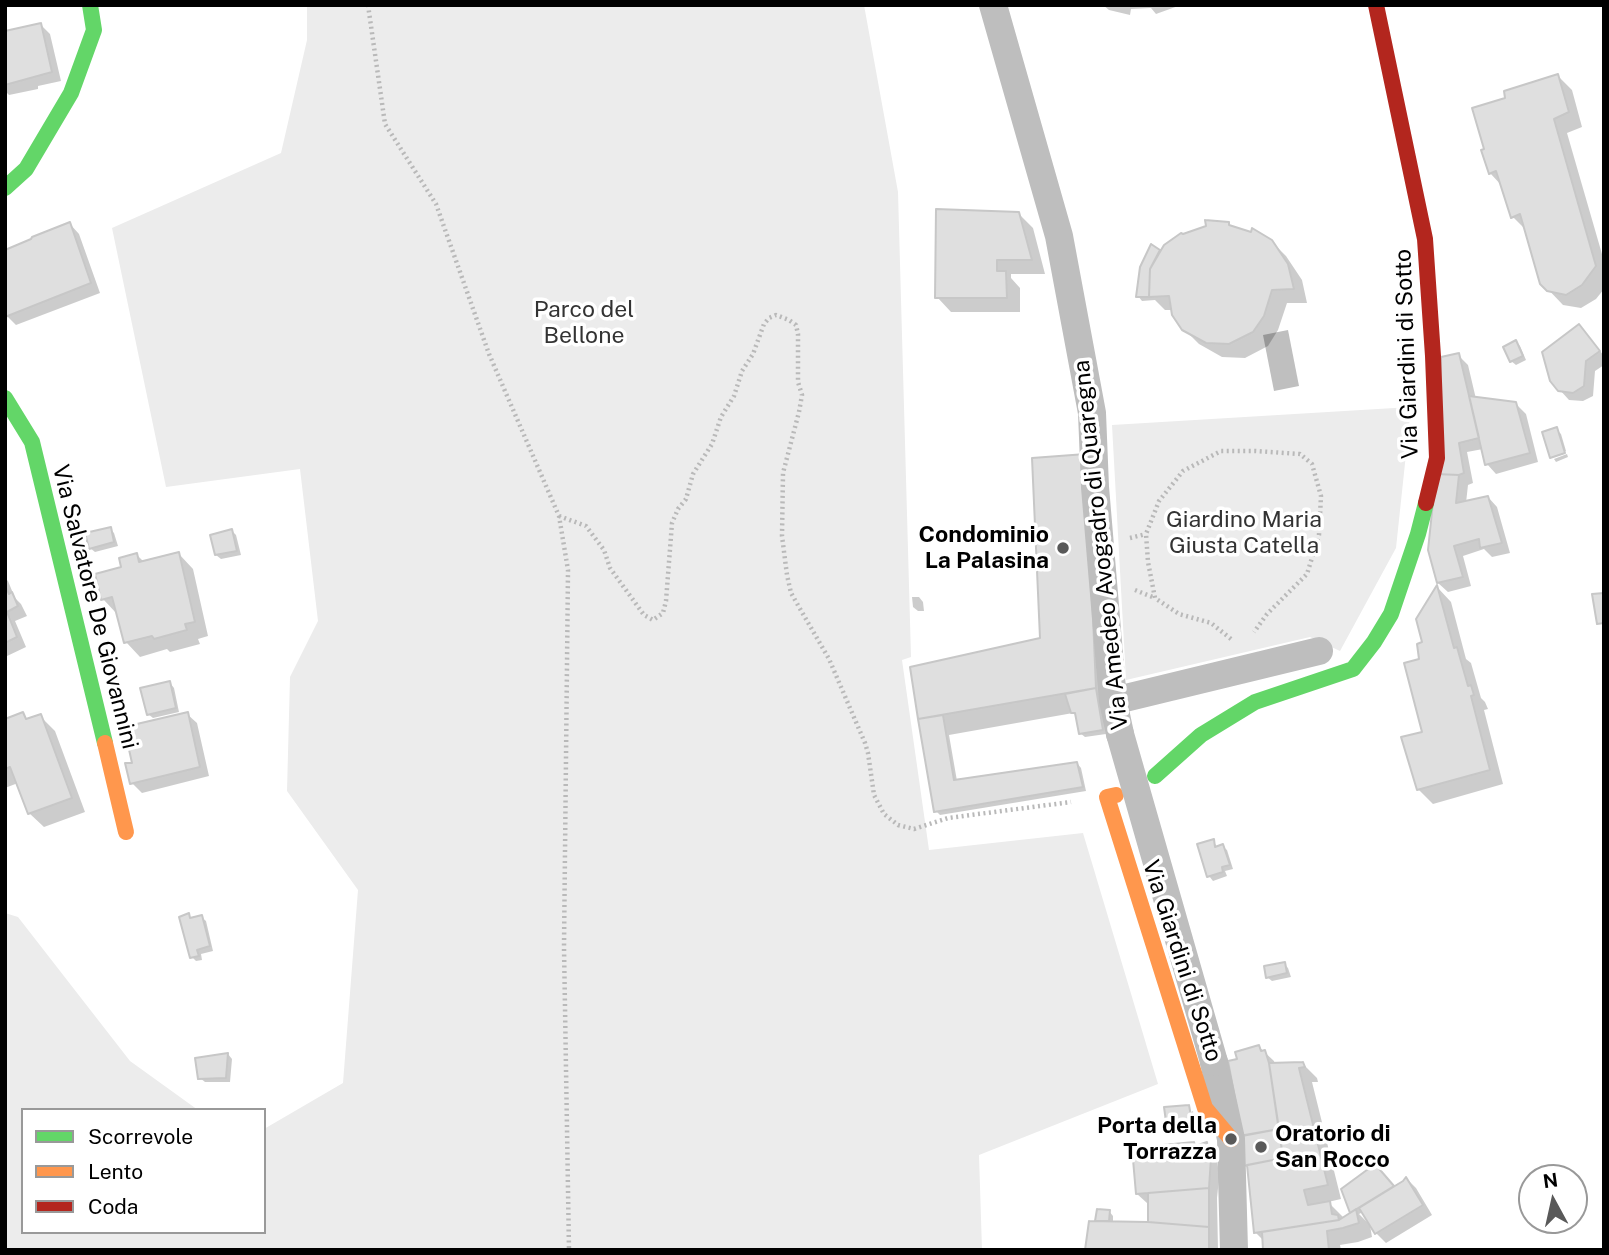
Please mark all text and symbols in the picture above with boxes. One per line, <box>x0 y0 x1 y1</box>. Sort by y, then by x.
street label: Via Giardini di Sotto <box>1390 248 1424 460</box>
park label: Parco del Bellone <box>534 296 634 350</box>
street label: Via Amedeo Avogadro di Quaregna <box>1068 359 1134 731</box>
street label: Via Salvatore De Giovannini <box>46 462 144 752</box>
park label: Giardino Maria Giusta Catella <box>1166 506 1322 560</box>
place label: Condominio La Palasina <box>919 521 1049 575</box>
marker: Condominio La Palasina <box>1055 540 1071 556</box>
street label: Via Giardini di Sotto <box>1136 857 1228 1065</box>
legend <box>21 1108 266 1234</box>
place label: Porta della Torrazza <box>1097 1112 1217 1166</box>
place label: Oratorio di San Rocco <box>1275 1120 1391 1174</box>
text: Scorrevole <box>88 1124 193 1149</box>
marker: Porta della Torrazza <box>1223 1131 1239 1147</box>
marker: Oratorio di San Rocco <box>1253 1139 1269 1155</box>
text: Lento <box>88 1159 143 1184</box>
north arrow <box>1518 1164 1588 1234</box>
text: N <box>1541 1168 1559 1192</box>
text: Coda <box>88 1194 138 1219</box>

